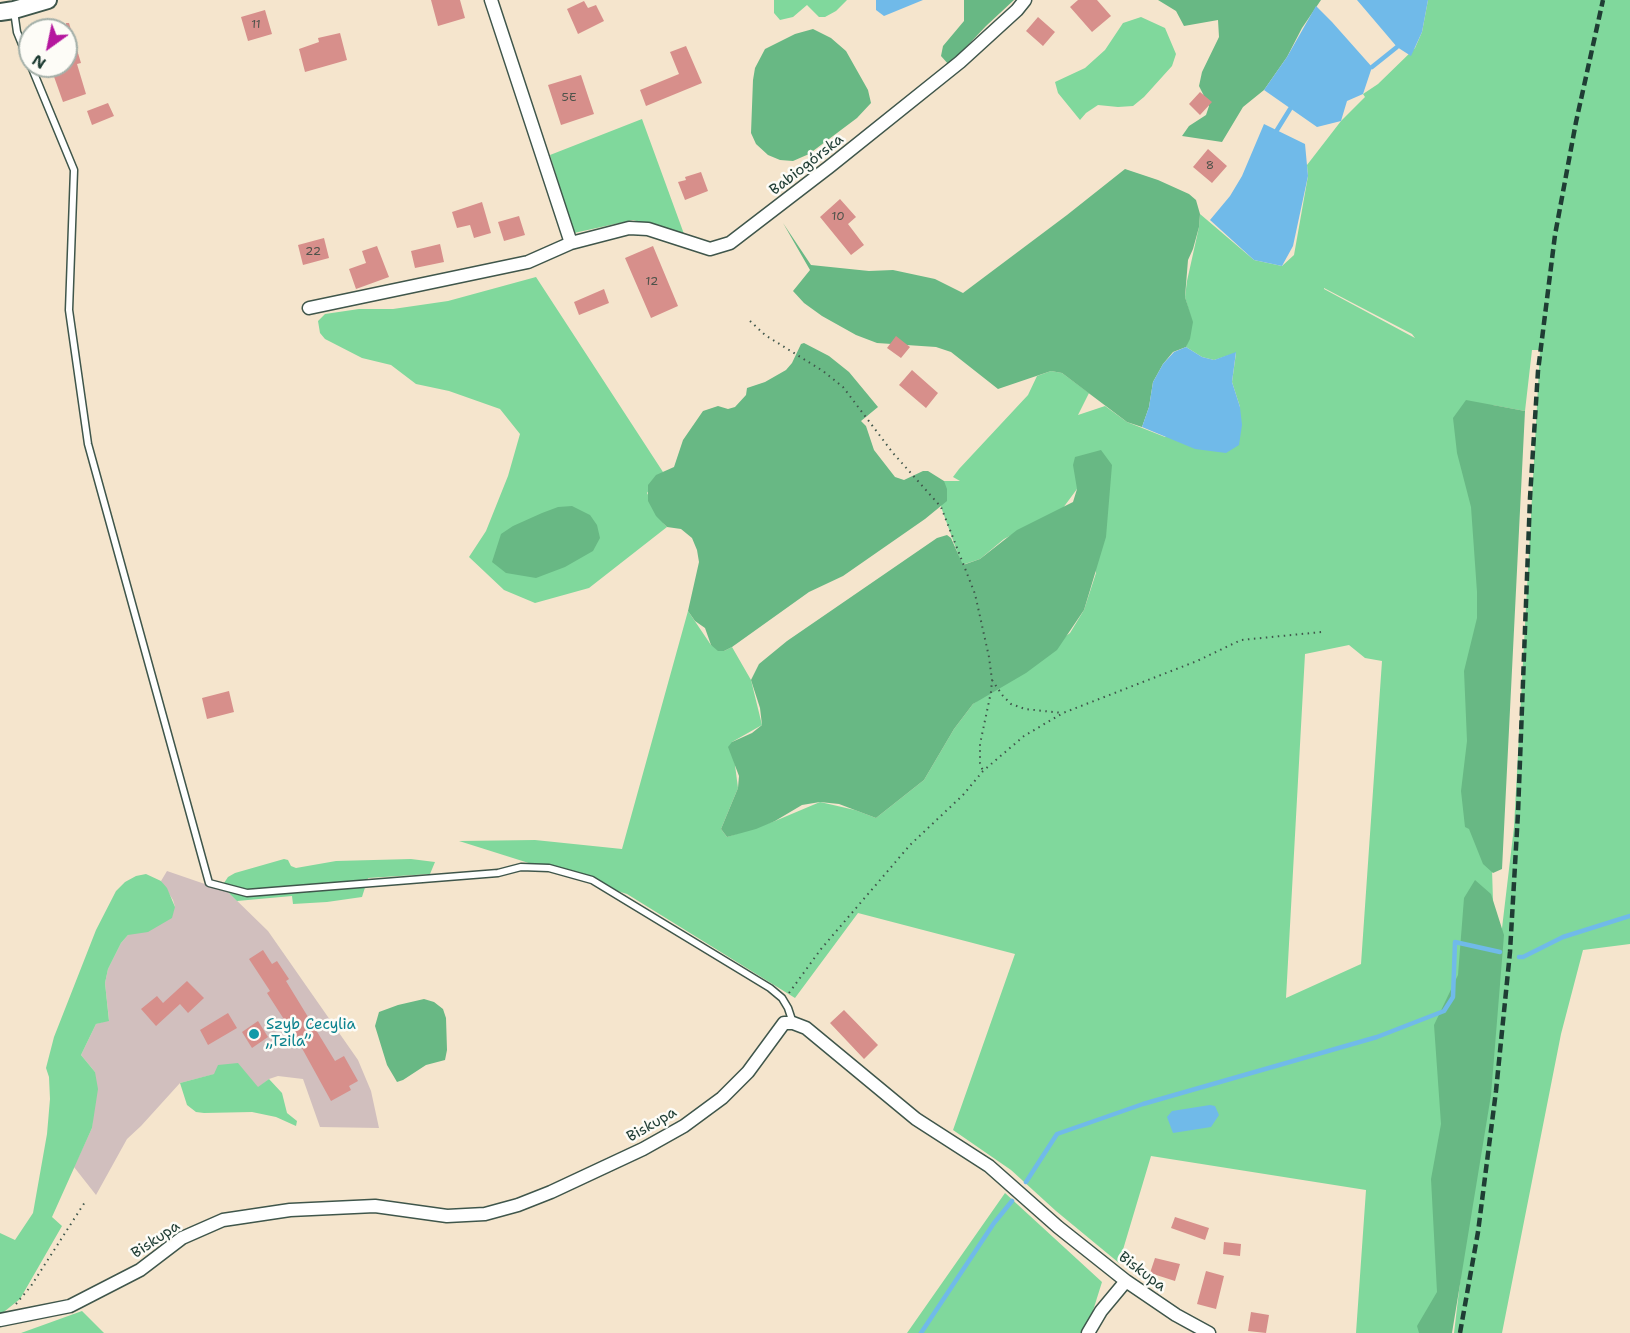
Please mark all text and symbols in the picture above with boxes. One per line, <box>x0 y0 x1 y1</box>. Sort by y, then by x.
north arrow <box>18 18 78 78</box>
house number: 11 <box>251 18 261 32</box>
text: N <box>28 50 50 74</box>
house number: 5E <box>562 91 576 105</box>
street label: Babiogórska <box>766 131 848 199</box>
house number: 8 <box>1206 159 1214 173</box>
house number: 10 <box>831 210 845 224</box>
house number: 22 <box>305 245 321 259</box>
house number: 12 <box>646 275 658 289</box>
place label: Szyb Cecylia „Tzila” <box>266 1016 356 1051</box>
marker: Szyb Cecylia „Tzila” <box>247 1027 261 1041</box>
street label: Biskupa <box>624 1104 680 1146</box>
street label: Biskupa <box>128 1217 184 1263</box>
street label: Biskupa <box>1115 1248 1169 1296</box>

